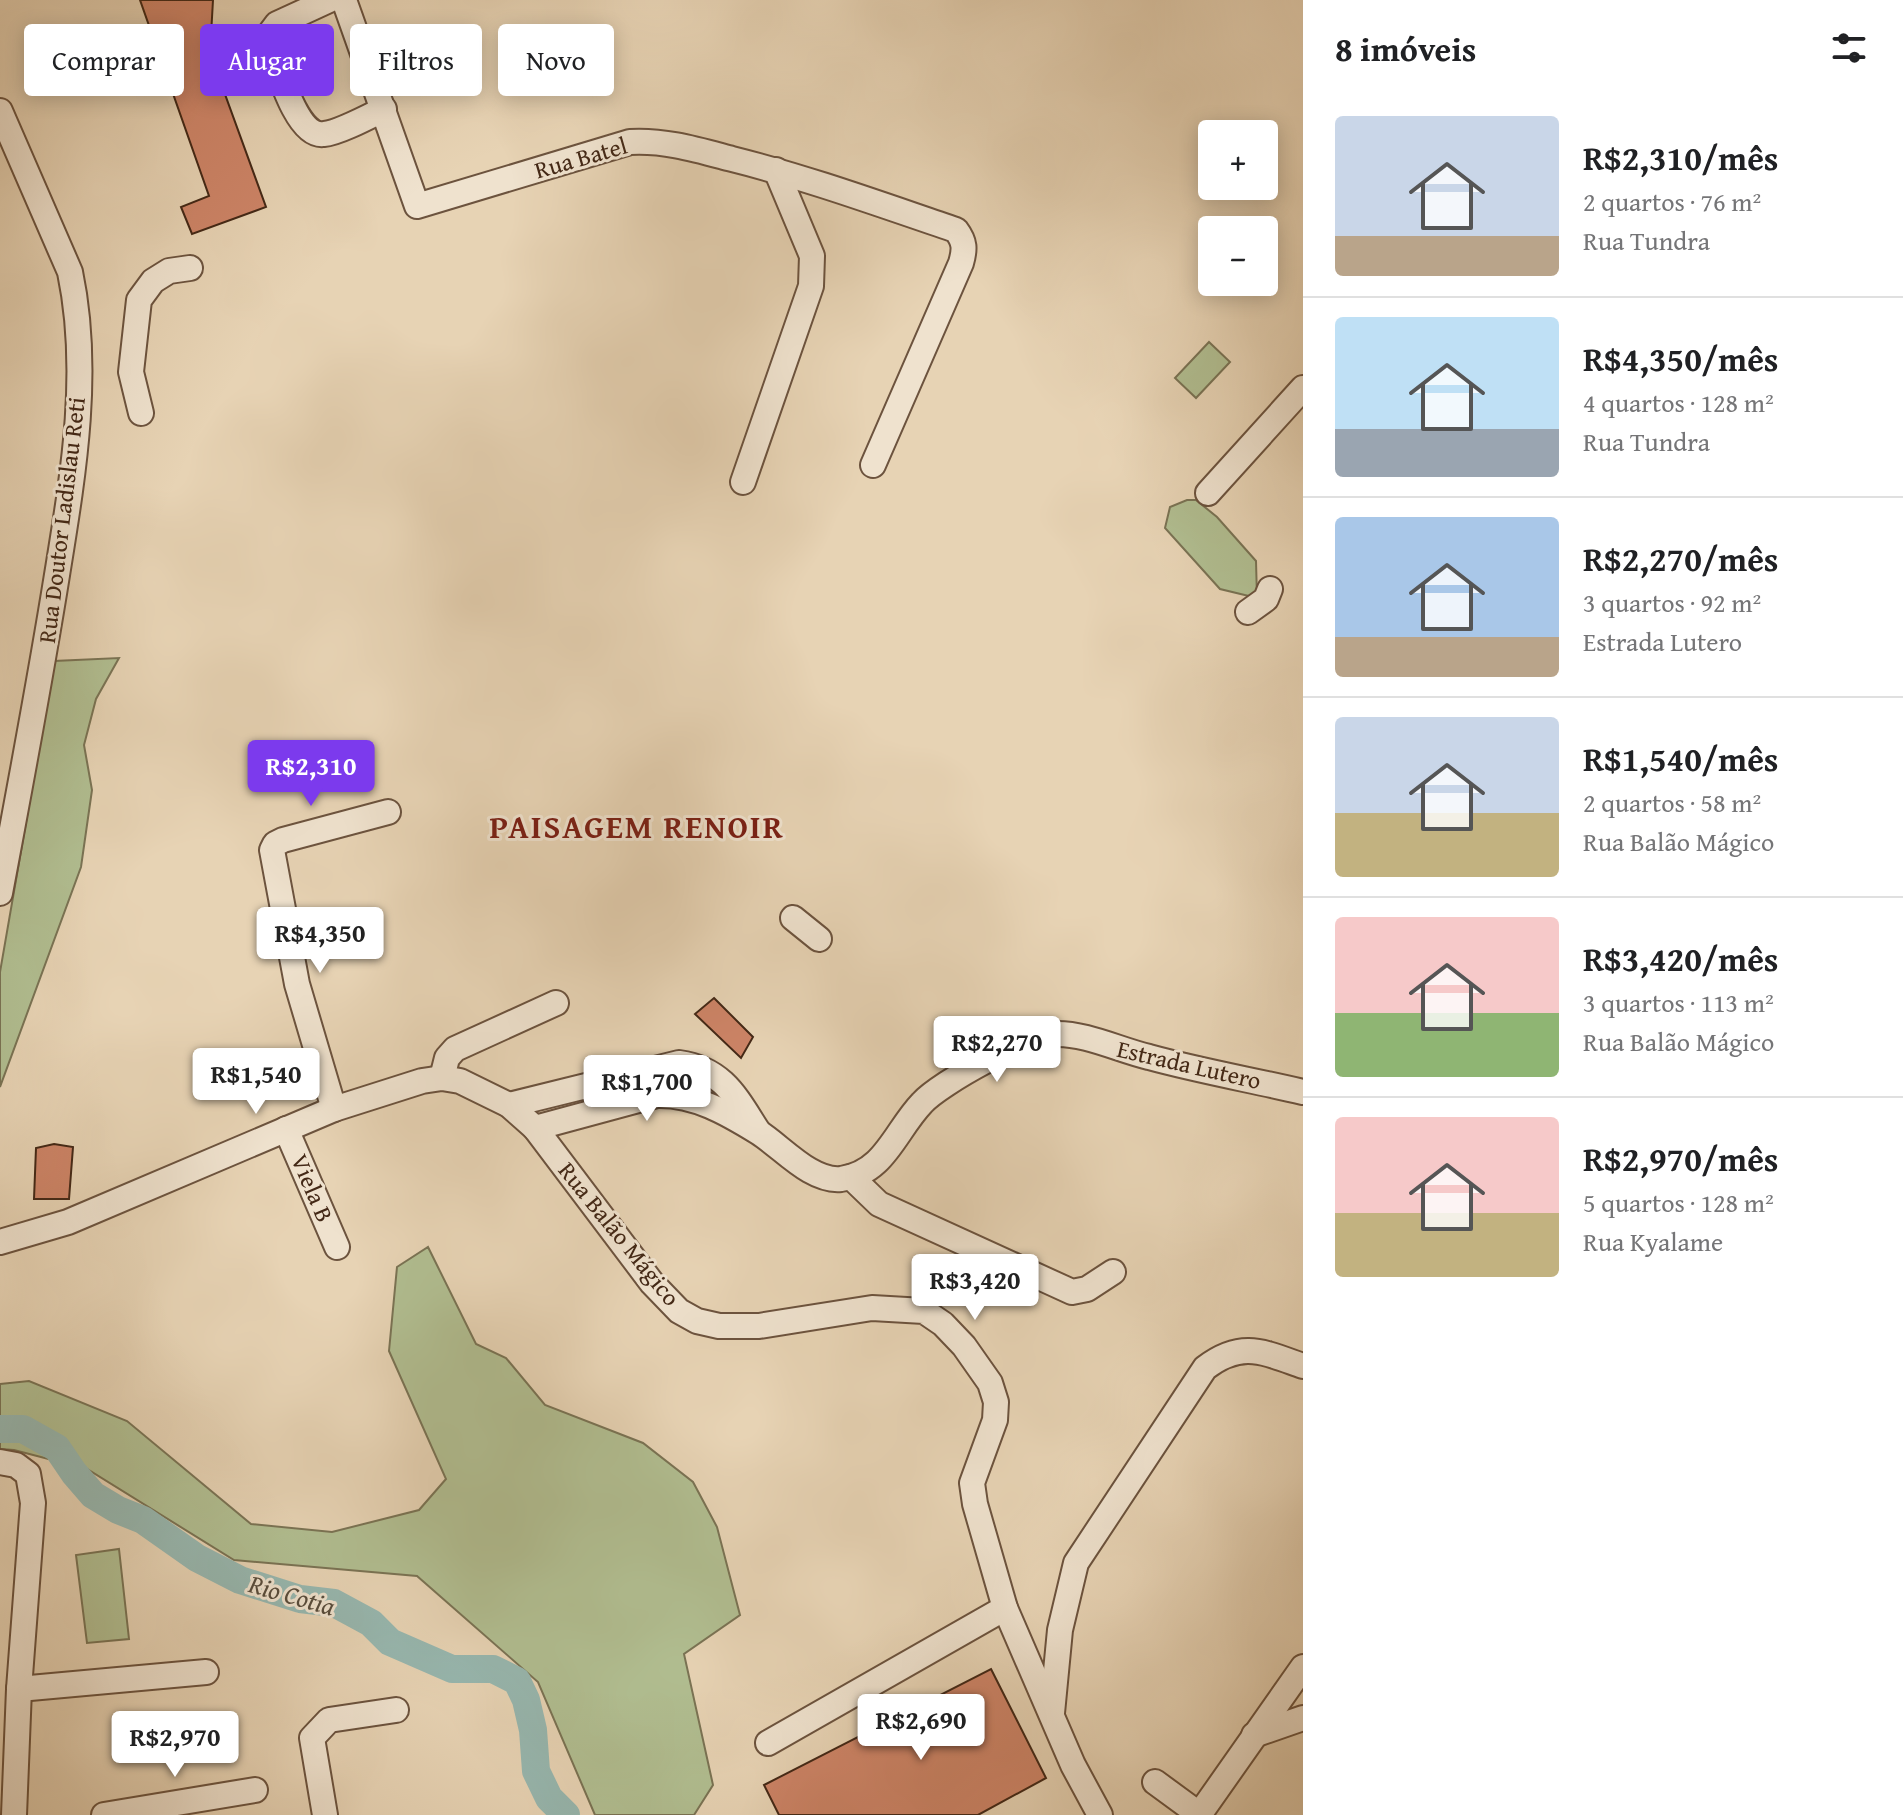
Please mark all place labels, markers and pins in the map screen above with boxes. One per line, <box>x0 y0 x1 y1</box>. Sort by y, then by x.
pin: R$2,310 <box>237 740 385 808</box>
pin: R$4,350 <box>246 907 394 975</box>
pin: R$2,270 <box>923 1016 1071 1084</box>
pin: R$1,540 <box>182 1048 330 1116</box>
pin: R$1,700 <box>573 1055 721 1123</box>
pin: R$3,420 <box>901 1254 1049 1322</box>
pin: R$2,690 <box>847 1694 995 1762</box>
pin: R$2,970 <box>101 1711 249 1779</box>

